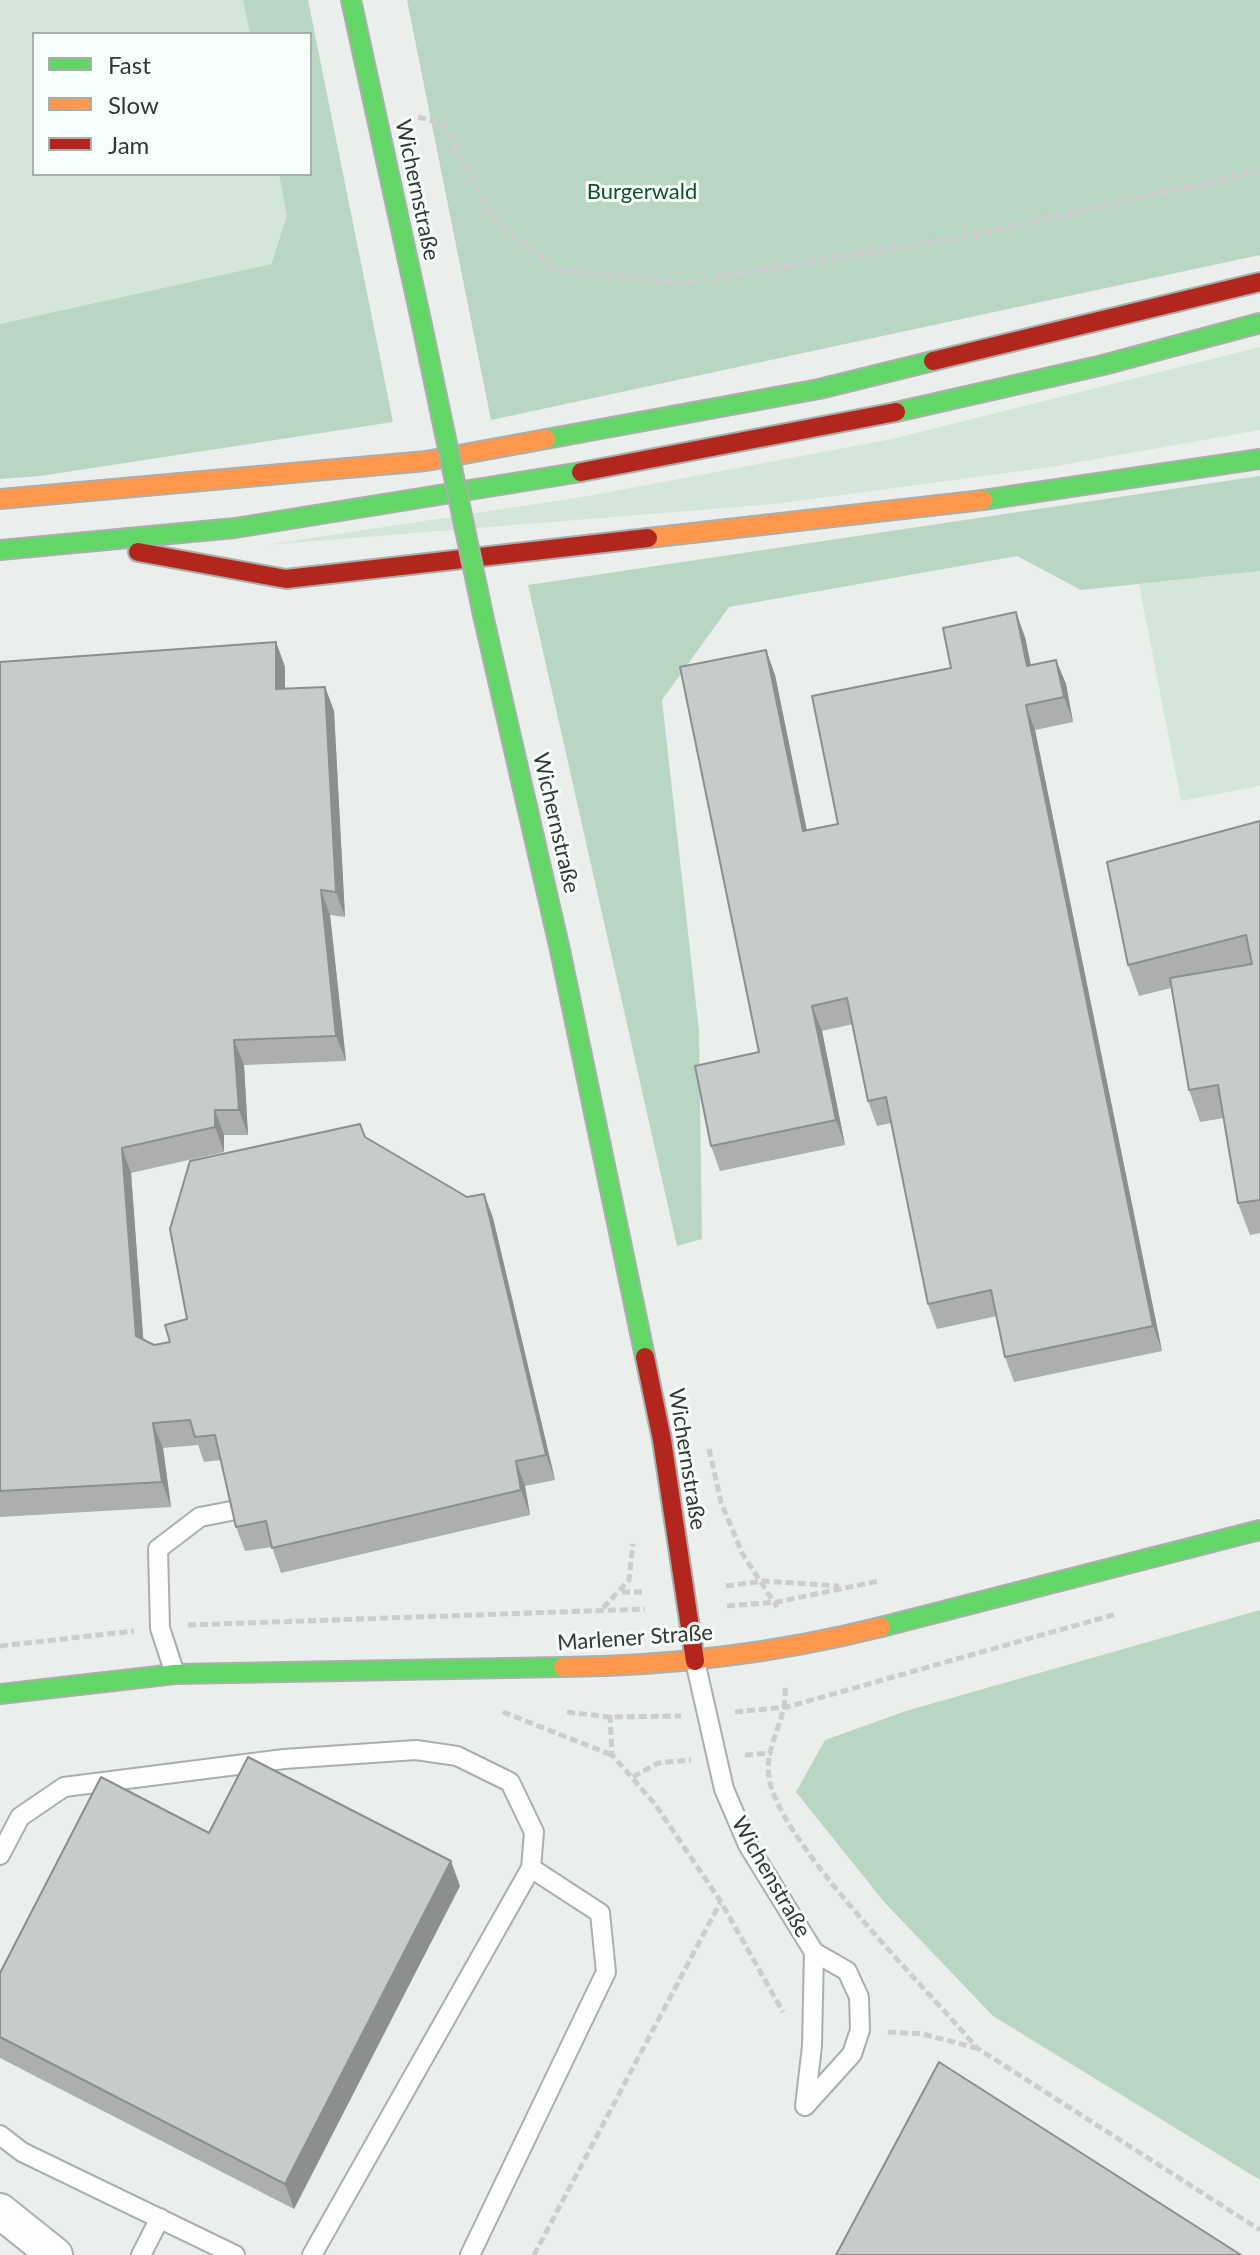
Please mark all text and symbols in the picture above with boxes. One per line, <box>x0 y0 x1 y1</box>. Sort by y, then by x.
legend <box>32 32 312 176</box>
text: Fast <box>108 50 151 79</box>
text: Slow <box>108 90 159 119</box>
street label: Wichernstraße <box>389 117 445 263</box>
text: Jam <box>108 130 149 159</box>
park label: Burgerwald <box>587 179 697 205</box>
street label: Wichernstraße <box>527 750 585 896</box>
street label: Wichernstraße <box>663 1386 711 1532</box>
street label: Marlener Straße <box>556 1619 714 1657</box>
street label: Wichenstraße <box>726 1812 816 1942</box>

